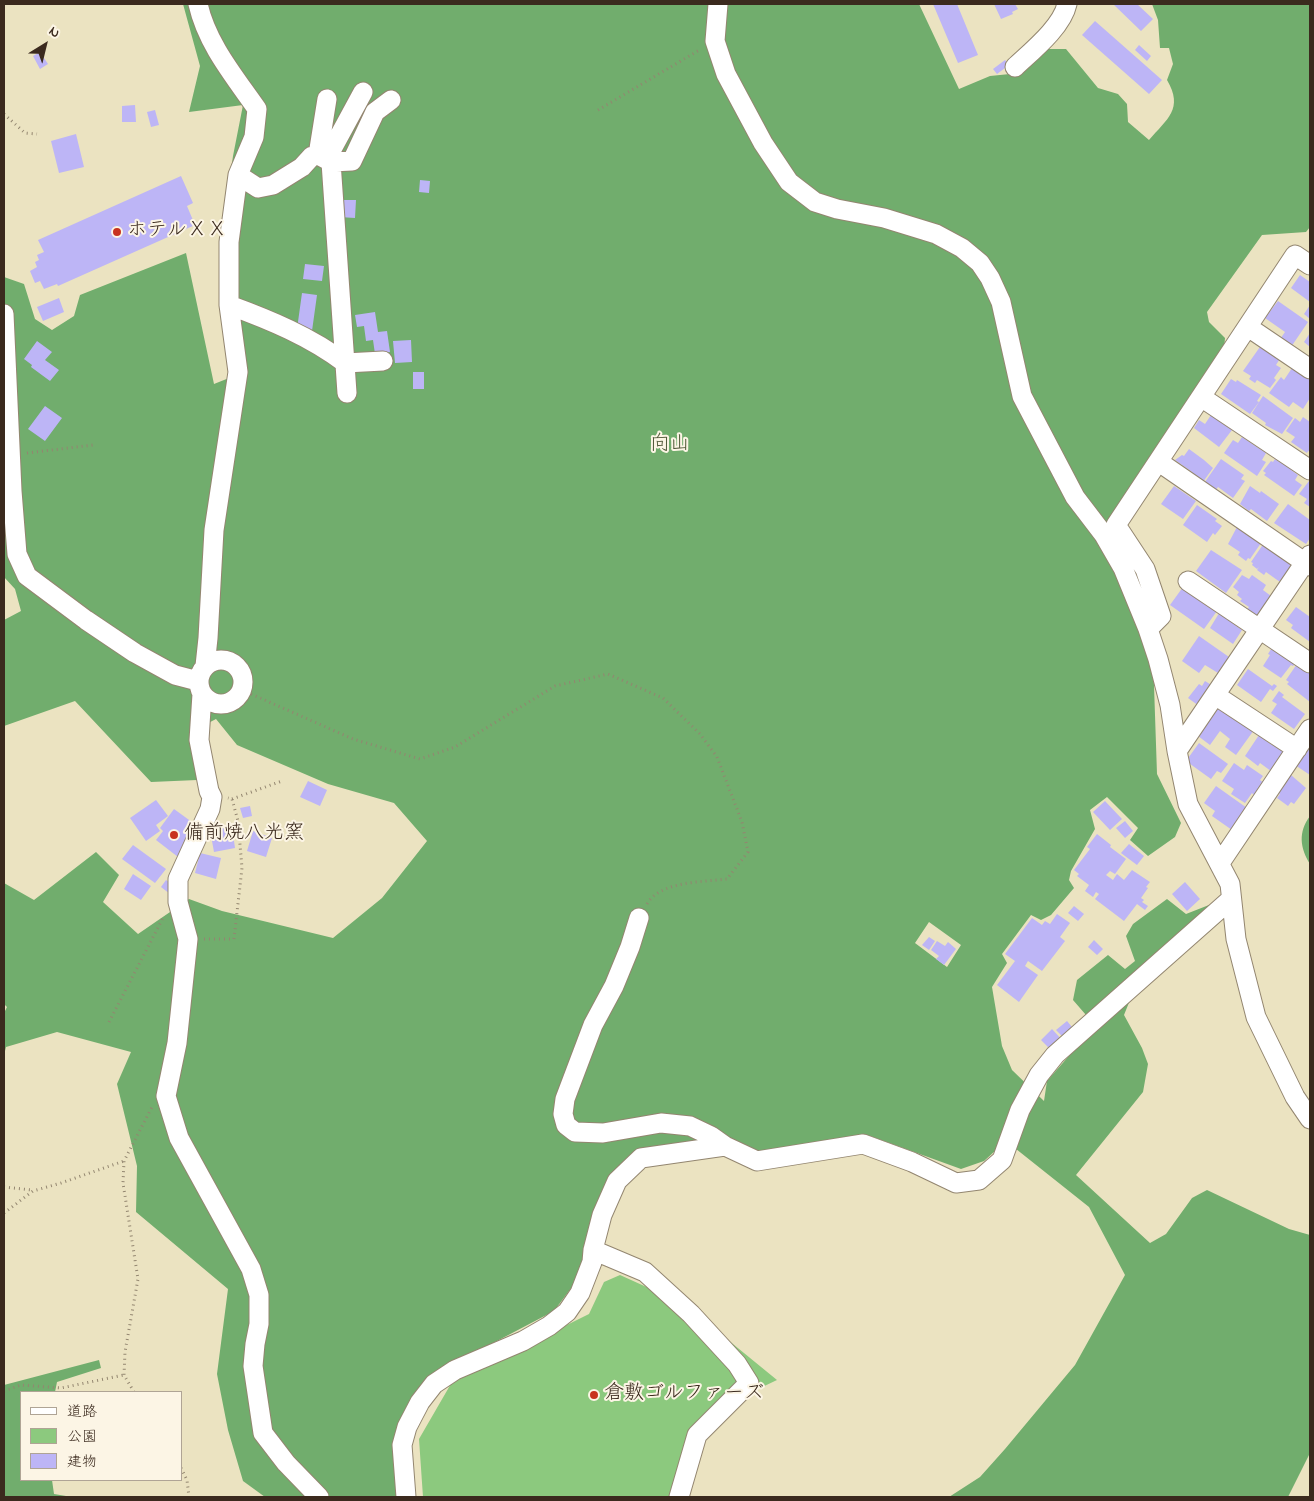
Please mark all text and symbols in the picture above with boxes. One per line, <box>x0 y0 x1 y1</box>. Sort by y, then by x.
north arrow <box>20 20 70 70</box>
text: N <box>44 21 64 44</box>
place label: ホテルＸＸ <box>127 220 227 244</box>
marker: ホテルＸＸ <box>111 226 123 238</box>
park label: 向山 <box>650 434 690 458</box>
place label: 備前焼八光窯 <box>184 823 304 847</box>
marker: 備前焼八光窯 <box>168 829 180 841</box>
place label: 倉敷ゴルファーズ <box>604 1383 764 1407</box>
marker: 倉敷ゴルファーズ <box>588 1389 600 1401</box>
legend <box>20 1391 182 1481</box>
text: 道路 <box>67 1401 97 1423</box>
text: 公園 <box>67 1426 97 1448</box>
text: 建物 <box>67 1451 97 1473</box>

